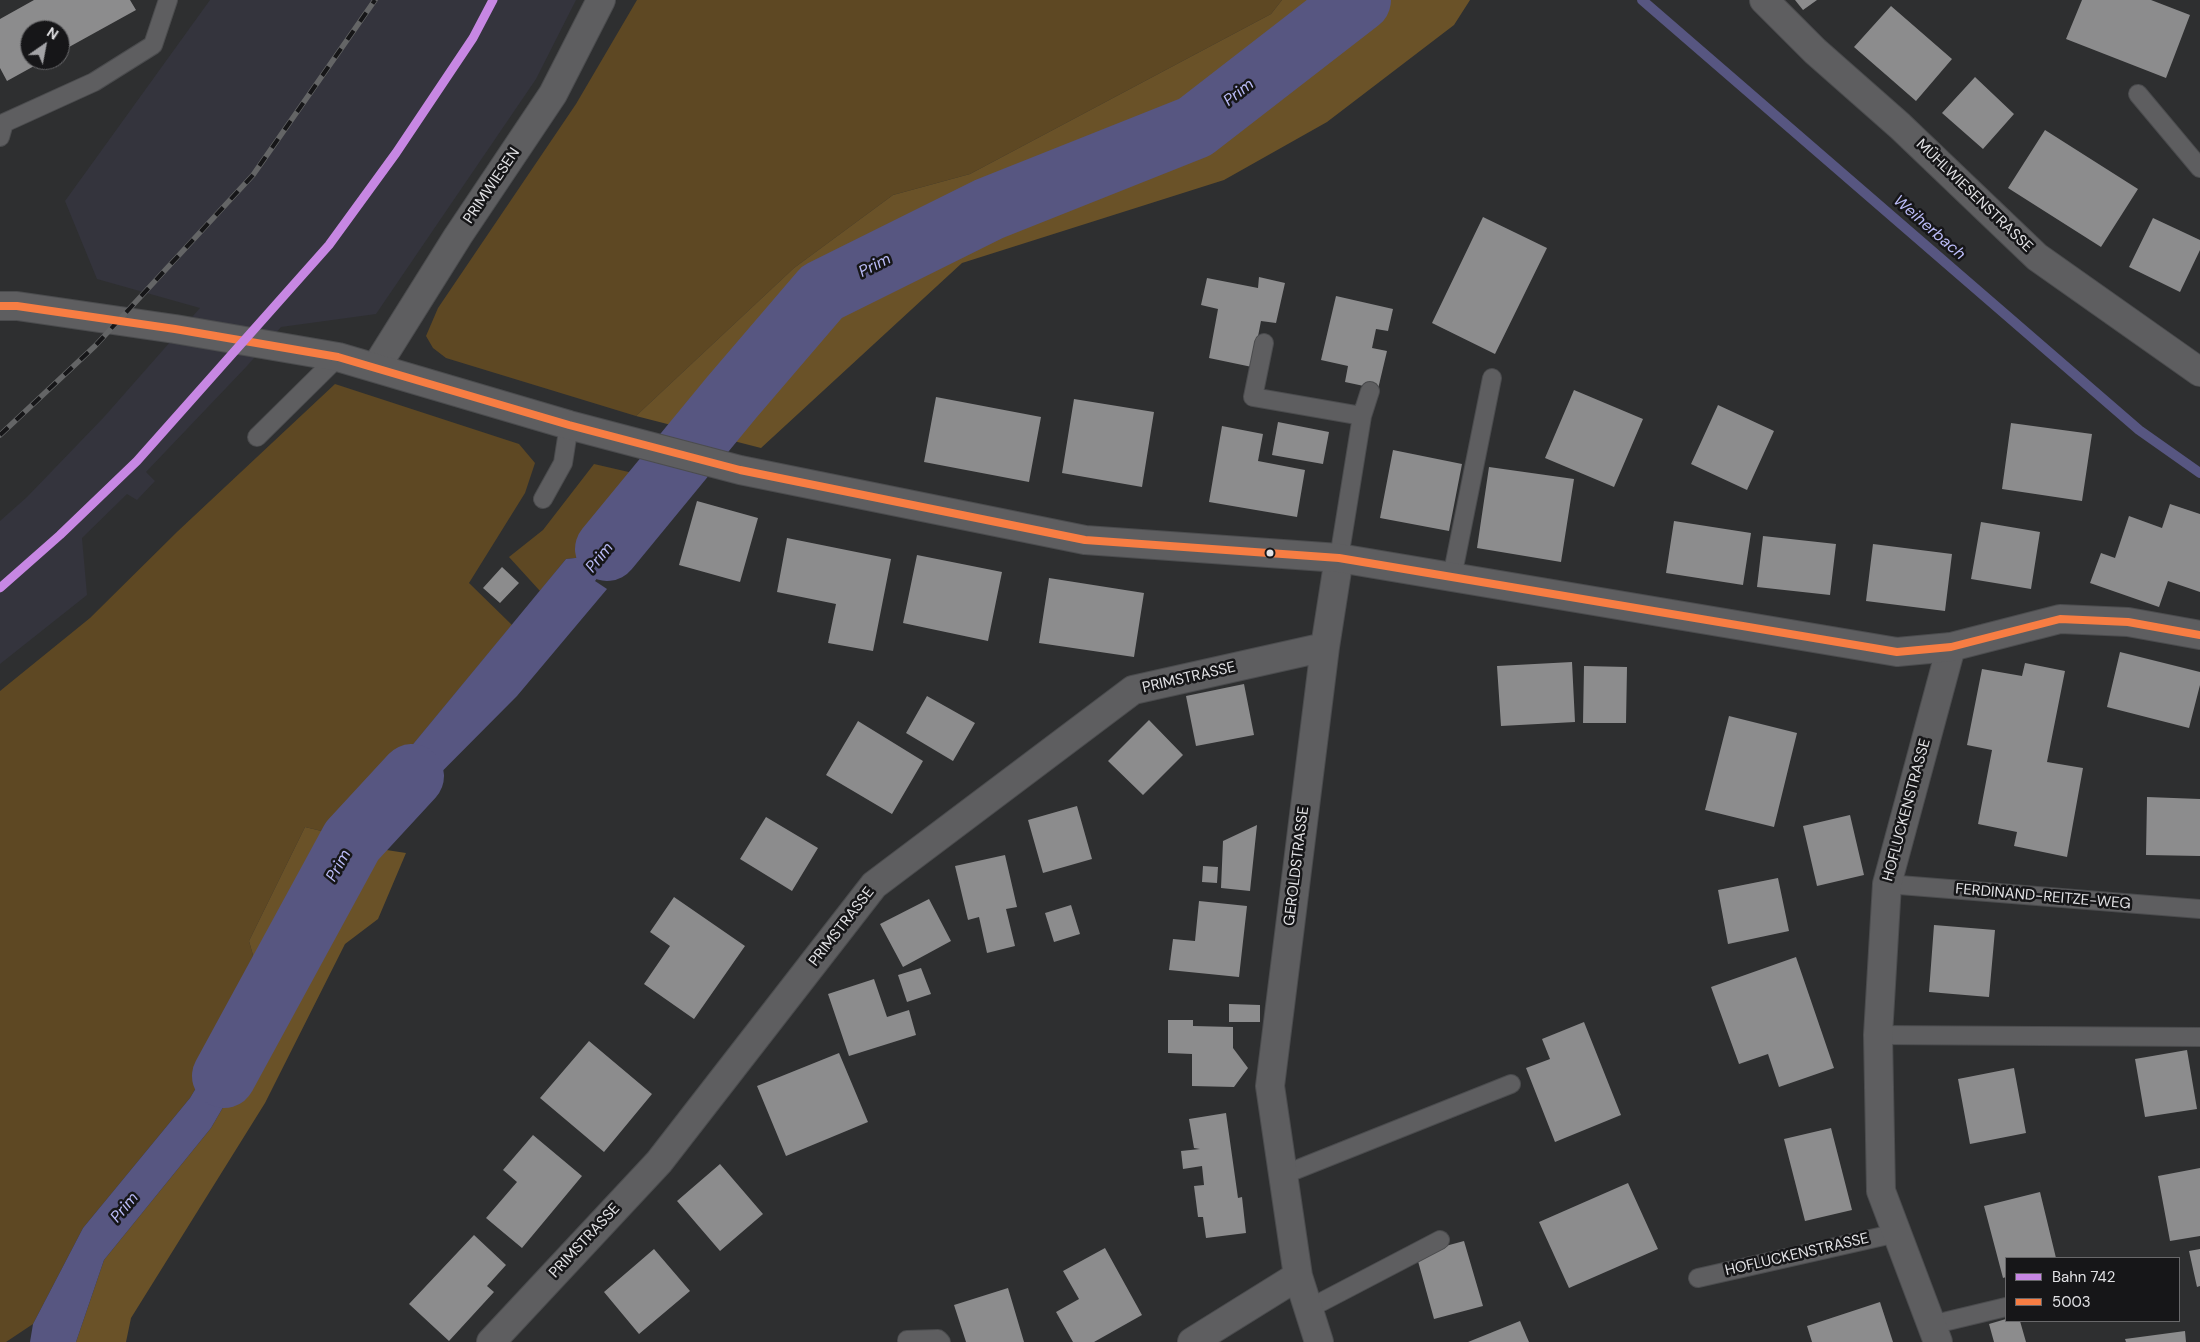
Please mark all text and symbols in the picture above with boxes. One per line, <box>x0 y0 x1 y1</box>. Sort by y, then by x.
north arrow <box>20 20 70 70</box>
text: N <box>43 23 62 44</box>
water label: Prim <box>1220 75 1258 111</box>
street label: MÜHLWIESENSTRASSE <box>1912 136 2036 256</box>
street label: PRIMWIESEN <box>460 145 524 227</box>
water label: Weiherbach <box>1889 192 1969 264</box>
water label: Prim <box>856 250 894 282</box>
water label: Prim <box>582 539 618 577</box>
unlabelled marker <box>1265 548 1275 558</box>
street label: PRIMSTRASSE <box>1141 659 1237 697</box>
street label: HOFLUCKENSTRASSE <box>1879 737 1935 883</box>
street label: GEROLDSTRASSE <box>1281 805 1313 927</box>
water label: Prim <box>323 847 355 885</box>
street label: FERDINAND-REITZE-WEG <box>1954 880 2132 914</box>
street label: PRIMSTRASSE <box>806 884 878 970</box>
water label: Prim <box>107 1189 143 1227</box>
street label: PRIMSTRASSE <box>546 1200 624 1282</box>
street label: HOFLUCKENSTRASSE <box>1723 1230 1871 1280</box>
legend <box>2005 1257 2180 1322</box>
text: Bahn 742 <box>2052 1267 2115 1287</box>
text: 5003 <box>2052 1292 2091 1312</box>

